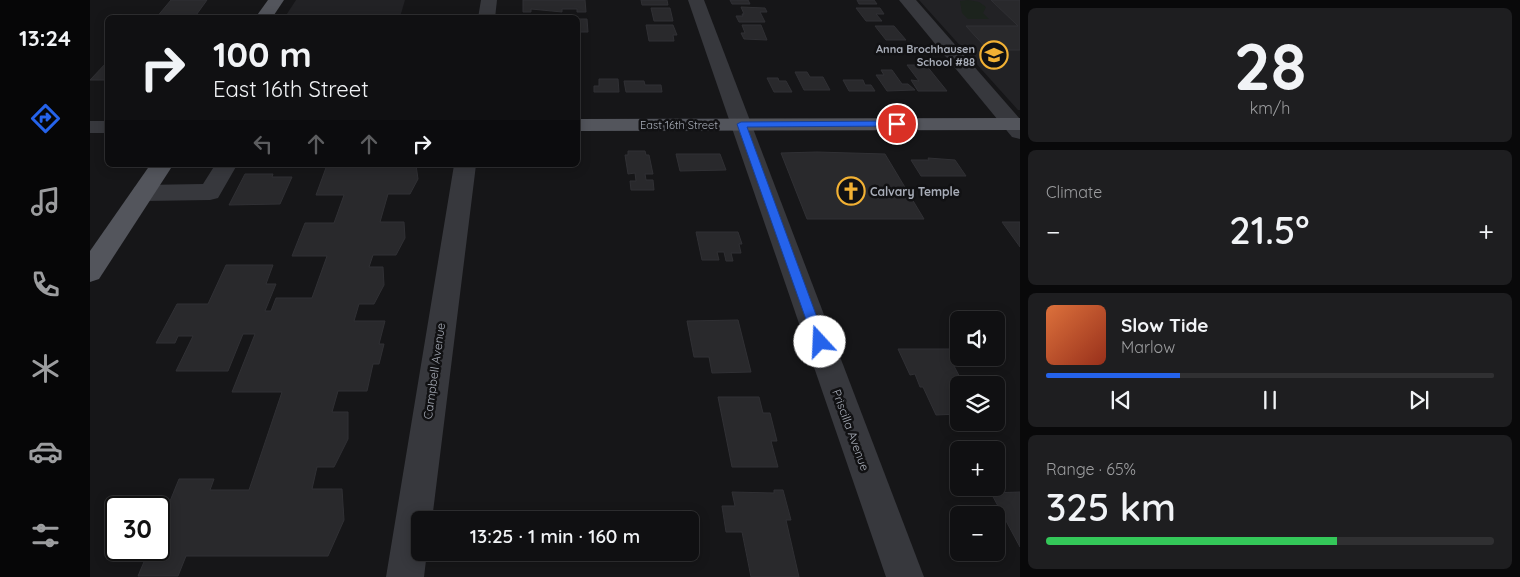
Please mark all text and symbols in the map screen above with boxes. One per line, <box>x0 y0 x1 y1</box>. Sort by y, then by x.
text: 13:24 <box>19 24 71 52</box>
text: 28 <box>1234 25 1306 106</box>
text: 100 m <box>213 32 312 76</box>
icon: right <box>130 35 195 100</box>
school or university icon: Anna Brochhausen School #88 <box>979 40 1009 70</box>
place label: Anna Brochhausen School #88 <box>876 42 975 69</box>
text: East 16th Street <box>213 75 369 103</box>
text: km/h <box>1250 98 1290 118</box>
icon: directions <box>28 101 63 136</box>
pin <box>876 103 918 145</box>
icon: arrive <box>883 110 911 138</box>
street label: East 16th Street <box>640 118 718 132</box>
icon: left <box>249 130 277 158</box>
icon: ahead <box>302 130 330 158</box>
icon: ahead <box>355 130 383 158</box>
icon: right <box>408 130 436 158</box>
church icon: Calvary Temple <box>836 176 866 206</box>
text: Climate <box>1046 182 1102 202</box>
icon: music <box>28 184 63 219</box>
place label: Calvary Temple <box>870 184 960 199</box>
text: 21.5° <box>1229 206 1310 254</box>
text: − <box>1046 214 1061 249</box>
text: + <box>1478 214 1494 249</box>
icon: phone <box>28 267 63 302</box>
map controls <box>950 311 1005 561</box>
button: sound <box>950 311 1005 366</box>
text: Slow Tide <box>1121 313 1209 337</box>
position arrow <box>793 315 845 367</box>
street label: Campbell Avenue <box>420 322 448 420</box>
text: Marlow <box>1121 337 1175 357</box>
icon: climate <box>28 351 63 386</box>
button: layers <box>950 376 1005 431</box>
icon: previous <box>1107 386 1135 414</box>
icon: pause <box>1256 386 1284 414</box>
icon: next <box>1405 386 1433 414</box>
street label: Priscilla Avenue <box>829 387 873 473</box>
icon: car <box>28 434 63 469</box>
button: + <box>950 441 1005 496</box>
text: Range · 65% <box>1046 459 1136 479</box>
text: 325 km <box>1046 483 1176 531</box>
speed limit sign: 30 <box>105 496 170 561</box>
button: − <box>950 506 1005 561</box>
icon: filters <box>28 518 63 553</box>
text: 13:25 · 1 min · 160 m <box>470 524 640 548</box>

